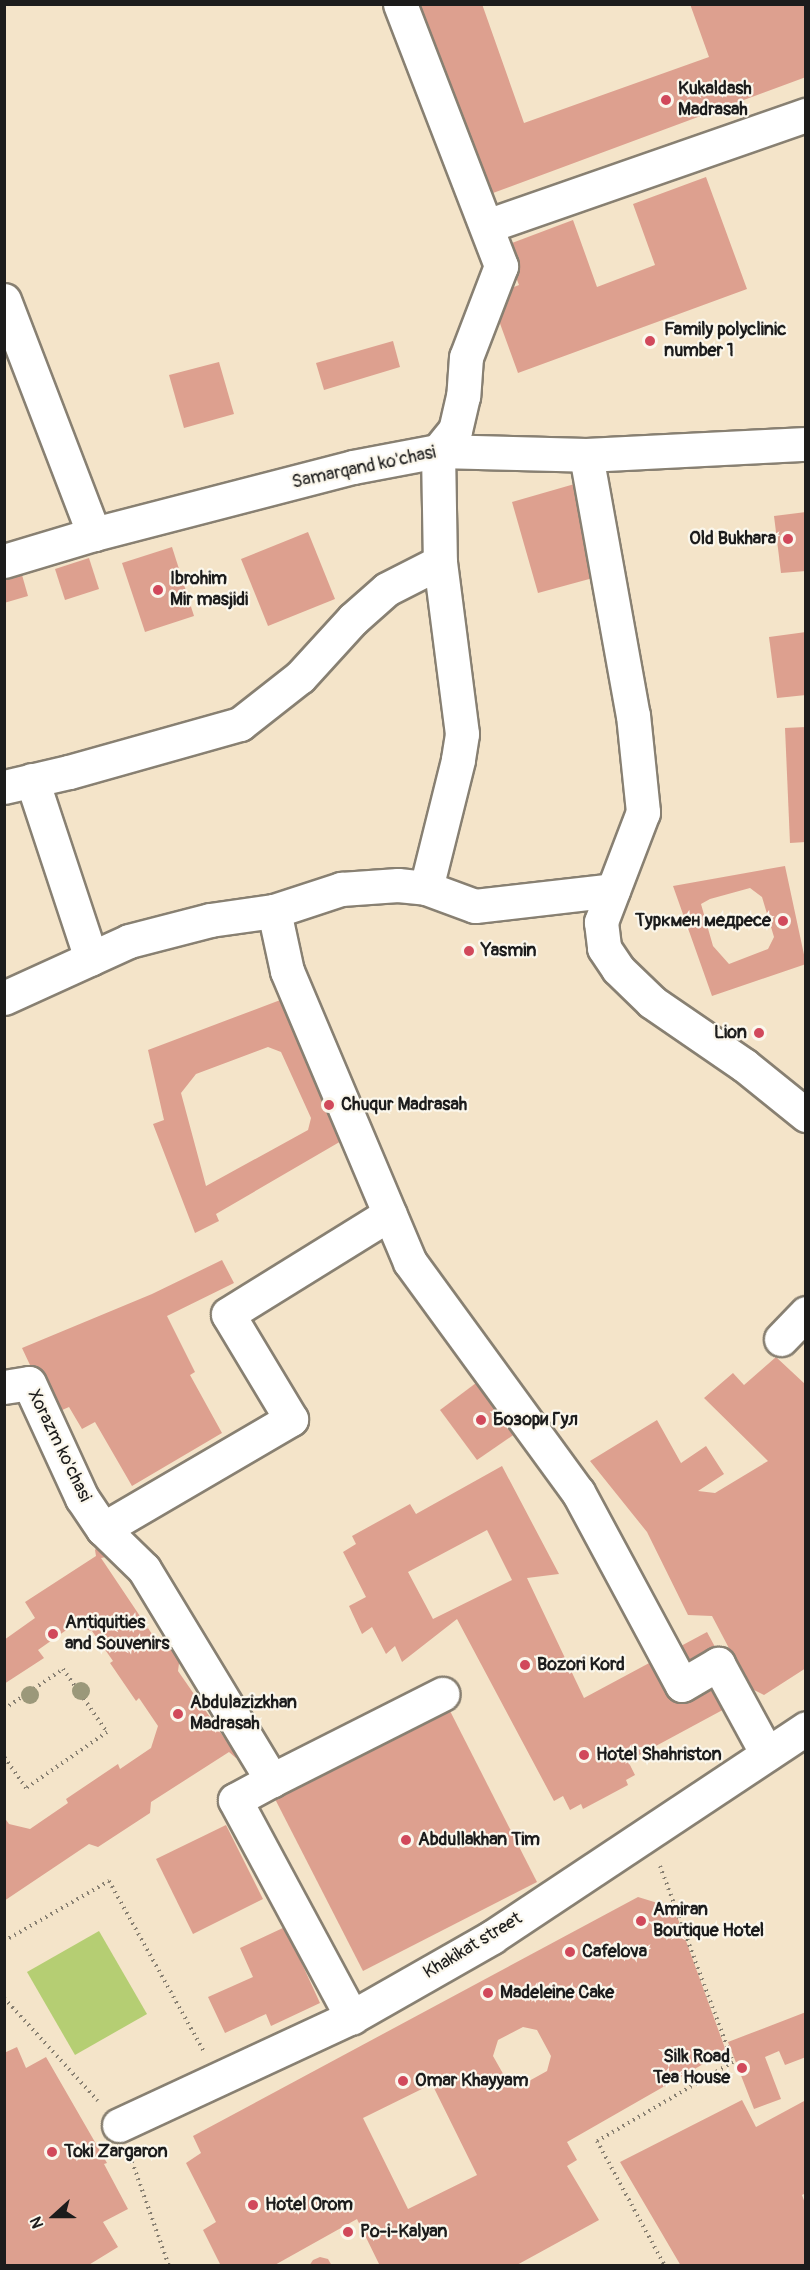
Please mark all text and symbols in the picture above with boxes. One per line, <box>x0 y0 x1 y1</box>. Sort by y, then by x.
place label: Kukaldash Madrasah <box>678 79 752 122</box>
marker: Kukaldash Madrasah <box>659 93 673 107</box>
place label: Family polyclinic number 1 <box>664 320 786 362</box>
marker: Family polyclinic number 1 <box>641 332 659 350</box>
street label: Samarqand ko'chasi <box>290 442 438 494</box>
place label: Old Bukhara <box>689 528 776 550</box>
marker: Old Bukhara <box>781 532 795 546</box>
place label: Ibrohim Mir masjidi <box>170 569 248 612</box>
marker: Ibrohim Mir masjidi <box>151 583 165 597</box>
place label: Туркмен медресе <box>635 910 771 932</box>
marker: Туркмен медресе <box>776 914 790 928</box>
place label: Yasmin <box>481 940 536 962</box>
marker: Yasmin <box>462 944 476 958</box>
place label: Lion <box>714 1022 747 1044</box>
marker: Lion <box>752 1026 766 1040</box>
place label: Chuqur Madrasah <box>341 1094 467 1116</box>
marker: Chuqur Madrasah <box>322 1098 336 1112</box>
street label: Xorazm ko'chasi <box>23 1386 95 1506</box>
place label: Бозори Гул <box>493 1409 578 1431</box>
marker: Бозори Гул <box>474 1413 488 1427</box>
place label: Antiquities and Souvenirs <box>65 1613 169 1656</box>
marker: Antiquities and Souvenirs <box>46 1627 60 1641</box>
place label: Bozori Kord <box>537 1654 625 1676</box>
marker: Bozori Kord <box>518 1658 532 1672</box>
place label: Abdulazizkhan Madrasah <box>190 1693 297 1736</box>
marker: Abdulazizkhan Madrasah <box>171 1707 185 1721</box>
place label: Hotel Shahriston <box>596 1744 722 1766</box>
marker: Hotel Shahriston <box>577 1748 591 1762</box>
place label: Abdullakhan Tim <box>418 1829 540 1851</box>
marker: Abdullakhan Tim <box>399 1833 413 1847</box>
place label: Amiran Boutique Hotel <box>653 1900 764 1942</box>
street label: Khakikat street <box>420 1908 526 1984</box>
marker: Amiran Boutique Hotel <box>634 1914 648 1928</box>
place label: Cafelova <box>582 1941 647 1963</box>
marker: Cafelova <box>563 1945 577 1959</box>
place label: Madeleine Cake <box>500 1982 614 2004</box>
marker: Madeleine Cake <box>481 1986 495 2000</box>
place label: Silk Road Tea House <box>653 2047 730 2090</box>
marker: Silk Road Tea House <box>735 2061 749 2075</box>
place label: Omar Khayyam <box>415 2070 529 2092</box>
marker: Omar Khayyam <box>396 2074 410 2088</box>
place label: Toki Zargaron <box>64 2141 168 2163</box>
marker: Toki Zargaron <box>45 2145 59 2159</box>
north arrow <box>24 2186 84 2246</box>
place label: Hotel Orom <box>265 2194 353 2216</box>
marker: Hotel Orom <box>246 2198 260 2212</box>
text: N <box>26 2214 48 2231</box>
place label: Po-i-Kalyan <box>360 2221 447 2243</box>
marker: Po-i-Kalyan <box>341 2225 355 2239</box>

